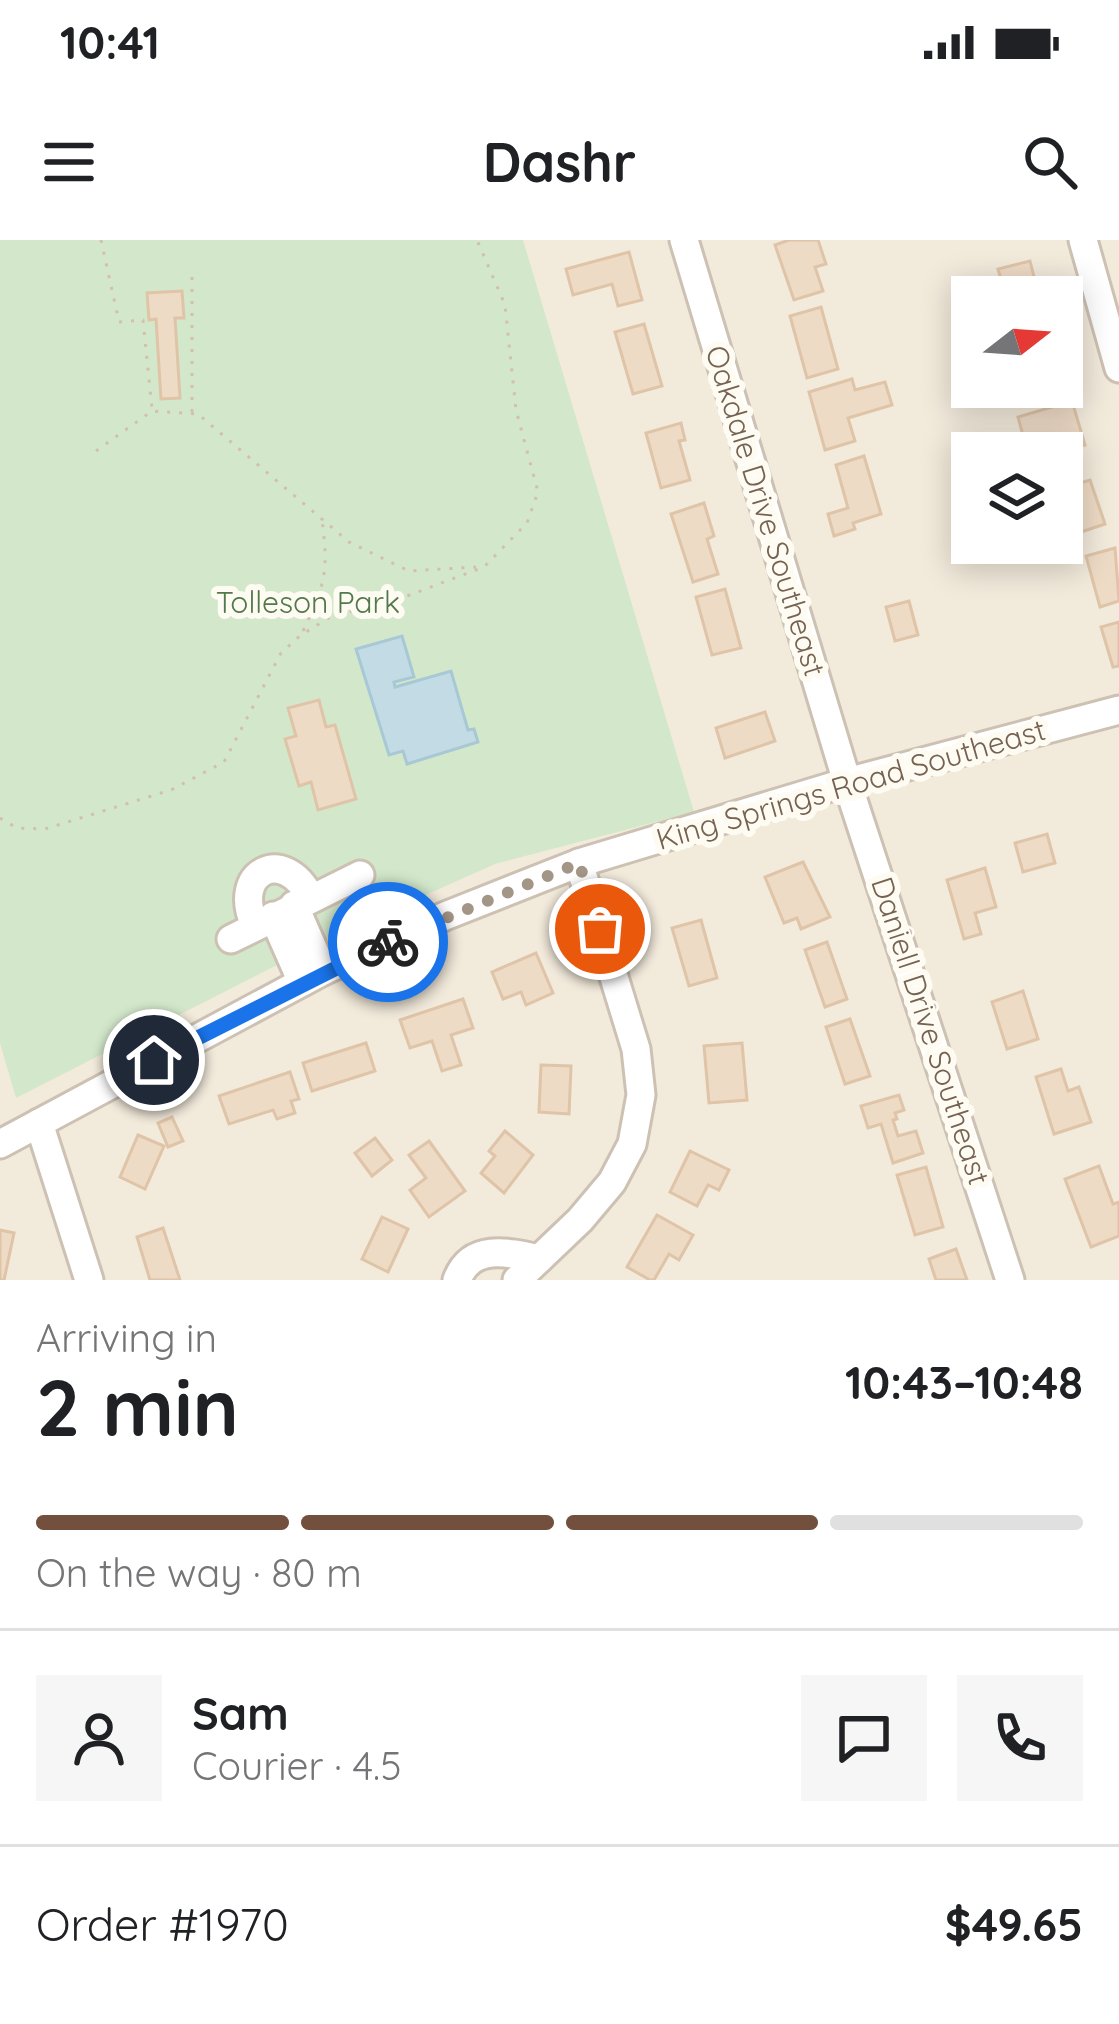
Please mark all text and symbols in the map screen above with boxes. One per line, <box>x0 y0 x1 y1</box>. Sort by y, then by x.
text: 10:41 <box>60 14 160 70</box>
text: Dashr <box>483 128 636 196</box>
icon: menu <box>36 129 102 195</box>
icon: search <box>1017 129 1083 195</box>
north arrow <box>951 276 1083 408</box>
map controls <box>951 276 1083 564</box>
street label: Oakdale Drive Southeast <box>698 341 834 681</box>
button: layers <box>951 432 1083 564</box>
park label: Tolleson Park <box>216 583 400 621</box>
street label: King Springs Road Southeast <box>652 710 1050 858</box>
street label: Daniell Drive Southeast <box>863 872 999 1189</box>
pin <box>549 878 651 980</box>
courier <box>328 882 448 1002</box>
icon: bag <box>567 896 633 962</box>
icon: bike <box>355 909 421 975</box>
pin <box>103 1009 205 1111</box>
icon: home <box>121 1027 187 1093</box>
text: Arriving in <box>36 1313 217 1362</box>
text: 10:43–10:48 <box>845 1354 1083 1410</box>
text: 2 min <box>36 1358 239 1456</box>
text: On the way · 80 m <box>36 1548 362 1597</box>
button: person <box>36 1675 162 1801</box>
button: chat <box>801 1675 927 1801</box>
button: phone <box>957 1675 1083 1801</box>
text: Sam <box>192 1685 289 1741</box>
text: Courier · 4.5 <box>192 1741 401 1790</box>
text: Order #1970 <box>36 1896 289 1952</box>
text: $49.65 <box>945 1896 1083 1952</box>

